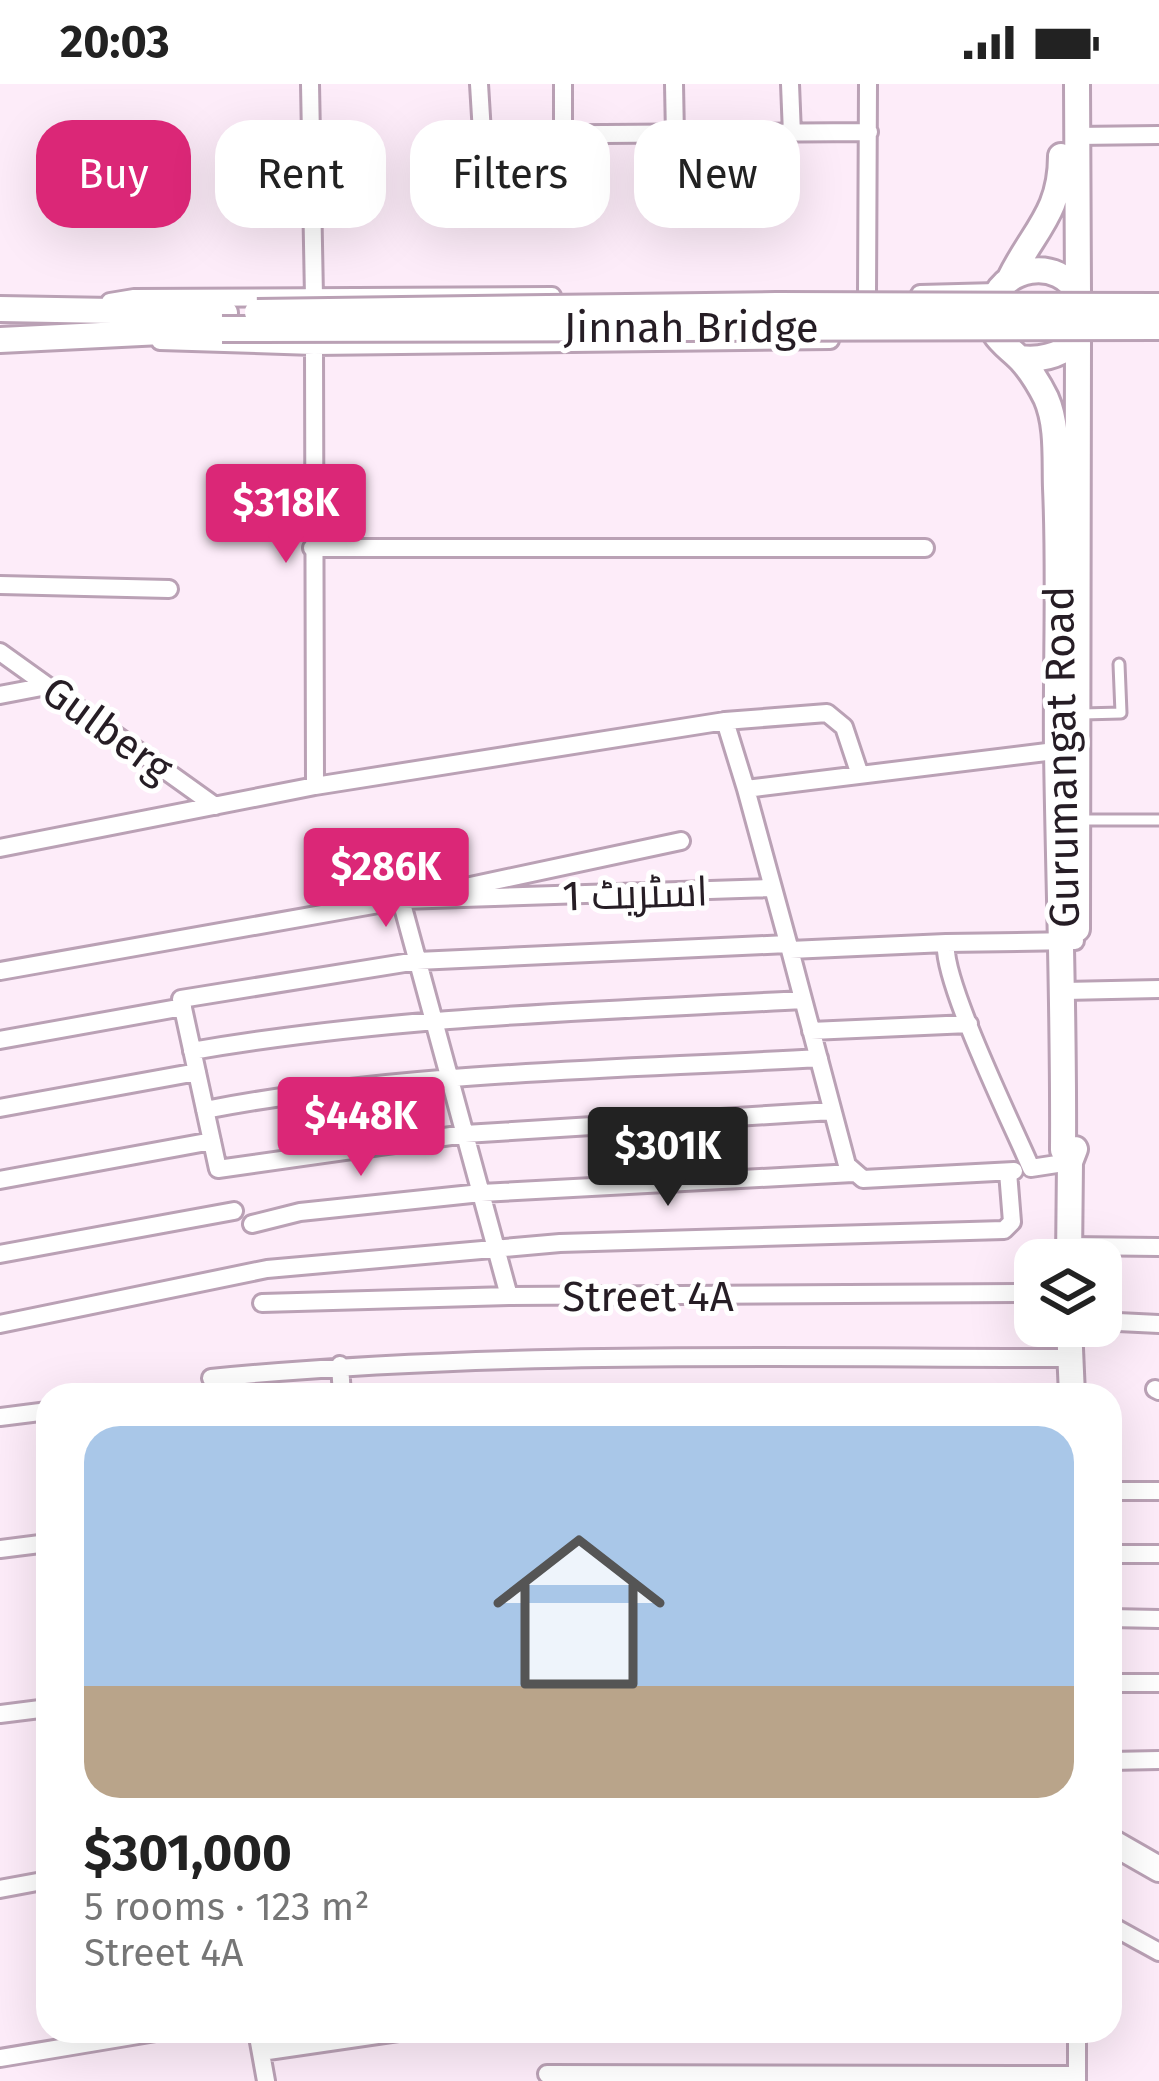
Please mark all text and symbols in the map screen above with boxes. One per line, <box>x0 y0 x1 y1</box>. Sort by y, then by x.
text: 20:03 <box>60 15 170 69</box>
chip: Buy <box>36 120 191 228</box>
chip: Rent <box>215 120 386 228</box>
chip: Filters <box>410 120 610 228</box>
chip: New <box>634 120 800 228</box>
street label: Jinnah Bridge <box>563 303 819 353</box>
pin: $318K <box>202 464 370 566</box>
text: $318K <box>233 480 339 526</box>
street label: Gurumangat Road <box>1034 586 1090 928</box>
street label: Gulberg <box>33 666 182 794</box>
pin: $286K <box>302 828 470 930</box>
text: $286K <box>331 844 441 890</box>
street label: اسٹریٹ 1 <box>561 866 709 922</box>
pin: $448K <box>277 1077 445 1179</box>
text: $448K <box>305 1093 417 1139</box>
pin: $301K <box>584 1107 752 1209</box>
text: $301K <box>615 1123 721 1169</box>
map controls <box>1014 1239 1122 1347</box>
button: layers <box>1014 1239 1122 1347</box>
street label: Street 4A <box>562 1272 734 1322</box>
icon: home <box>471 1504 687 1720</box>
text: $301,000 <box>84 1822 292 1884</box>
text: 5 rooms · 123 m² <box>84 1884 370 1930</box>
text: Street 4A <box>84 1930 243 1976</box>

